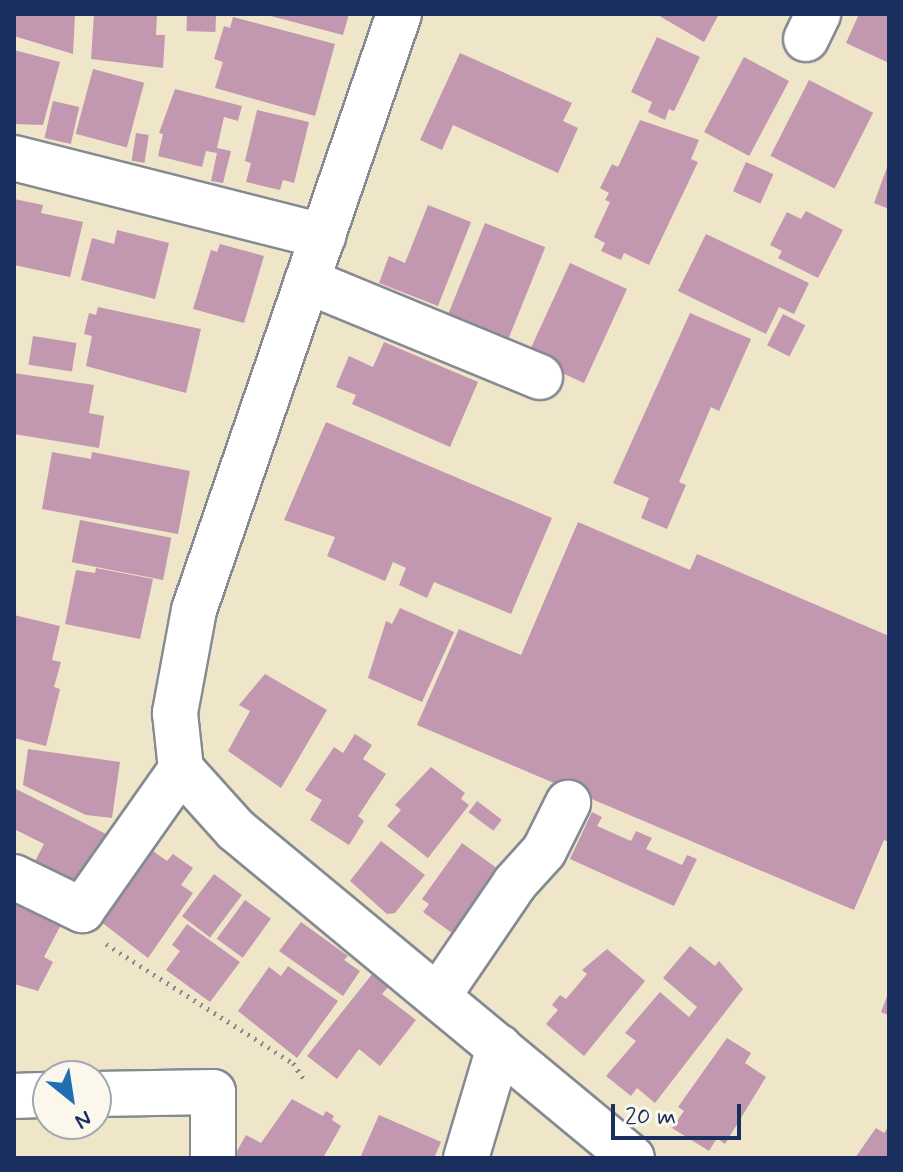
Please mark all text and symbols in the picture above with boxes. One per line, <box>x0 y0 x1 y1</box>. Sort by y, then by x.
north arrow <box>32 1060 112 1140</box>
scale bar <box>615 1088 745 1138</box>
text: 20 m <box>625 1102 676 1133</box>
text: N <box>70 1103 96 1135</box>

